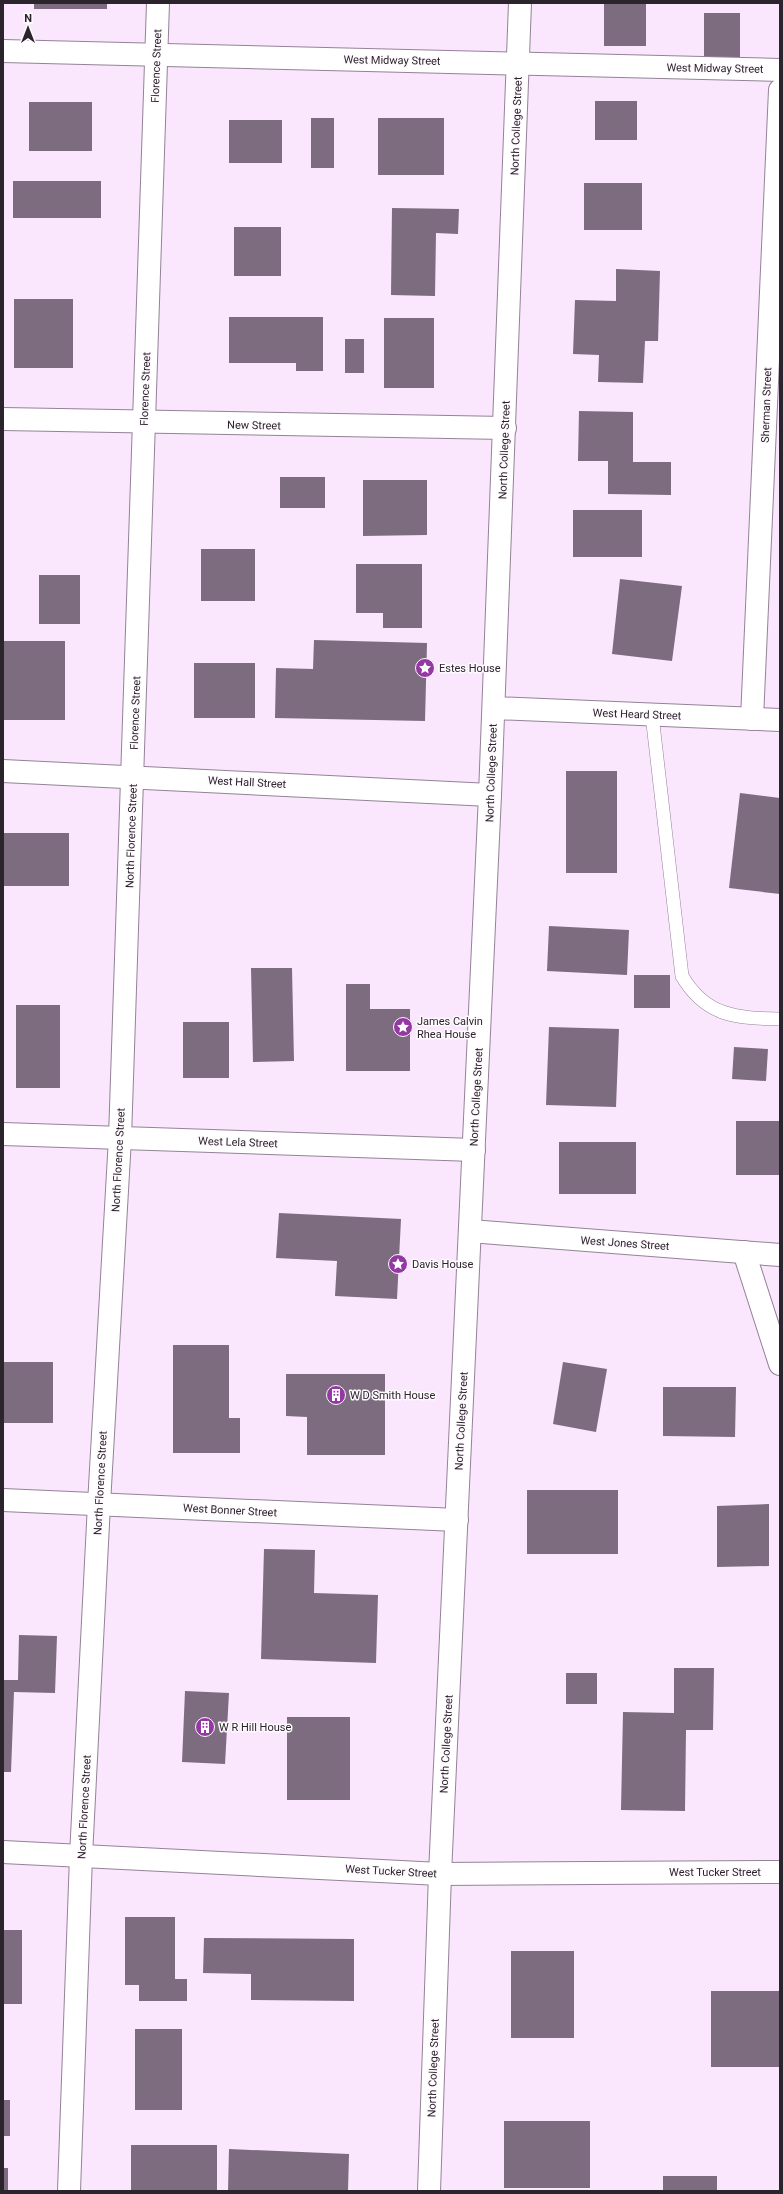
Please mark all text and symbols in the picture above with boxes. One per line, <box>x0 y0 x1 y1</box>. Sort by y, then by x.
north arrow <box>8 8 48 48</box>
text: N <box>24 12 32 25</box>
street label: Florence Street <box>149 28 164 103</box>
street label: West Midway Street <box>343 53 441 68</box>
street label: West Midway Street <box>666 61 764 76</box>
street label: North College Street <box>508 76 525 176</box>
street label: Florence Street <box>138 351 153 426</box>
street label: Sherman Street <box>759 367 774 443</box>
street label: North College Street <box>496 400 513 500</box>
street label: New Street <box>227 419 281 432</box>
place icon: Estes House <box>414 657 436 679</box>
place label: Estes House <box>439 662 501 675</box>
street label: Florence Street <box>128 675 143 750</box>
street label: West Heard Street <box>592 706 682 723</box>
street label: North College Street <box>483 723 500 823</box>
street label: West Hall Street <box>208 774 287 791</box>
street label: North Florence Street <box>123 783 140 888</box>
place label: James Calvin Rhea House <box>417 1015 483 1041</box>
place icon: James Calvin Rhea House <box>392 1016 414 1038</box>
street label: North College Street <box>467 1047 486 1147</box>
street label: North Florence Street <box>109 1107 128 1212</box>
street label: West Lela Street <box>198 1135 278 1150</box>
street label: West Jones Street <box>580 1234 670 1253</box>
place icon: Davis House <box>387 1253 409 1275</box>
place label: Davis House <box>412 1258 473 1271</box>
street label: North College Street <box>452 1371 471 1471</box>
building icon: W D Smith House <box>325 1384 347 1406</box>
place label: W D Smith House <box>350 1389 436 1402</box>
street label: North Florence Street <box>91 1430 110 1535</box>
street label: West Bonner Street <box>183 1502 278 1519</box>
street label: North College Street <box>437 1694 456 1794</box>
building icon: W R Hill House <box>194 1716 216 1738</box>
place label: W R Hill House <box>219 1721 291 1734</box>
street label: North Florence Street <box>75 1754 94 1859</box>
street label: West Tucker Street <box>345 1863 438 1880</box>
street label: West Tucker Street <box>669 1866 761 1879</box>
street label: North College Street <box>425 2018 442 2118</box>

